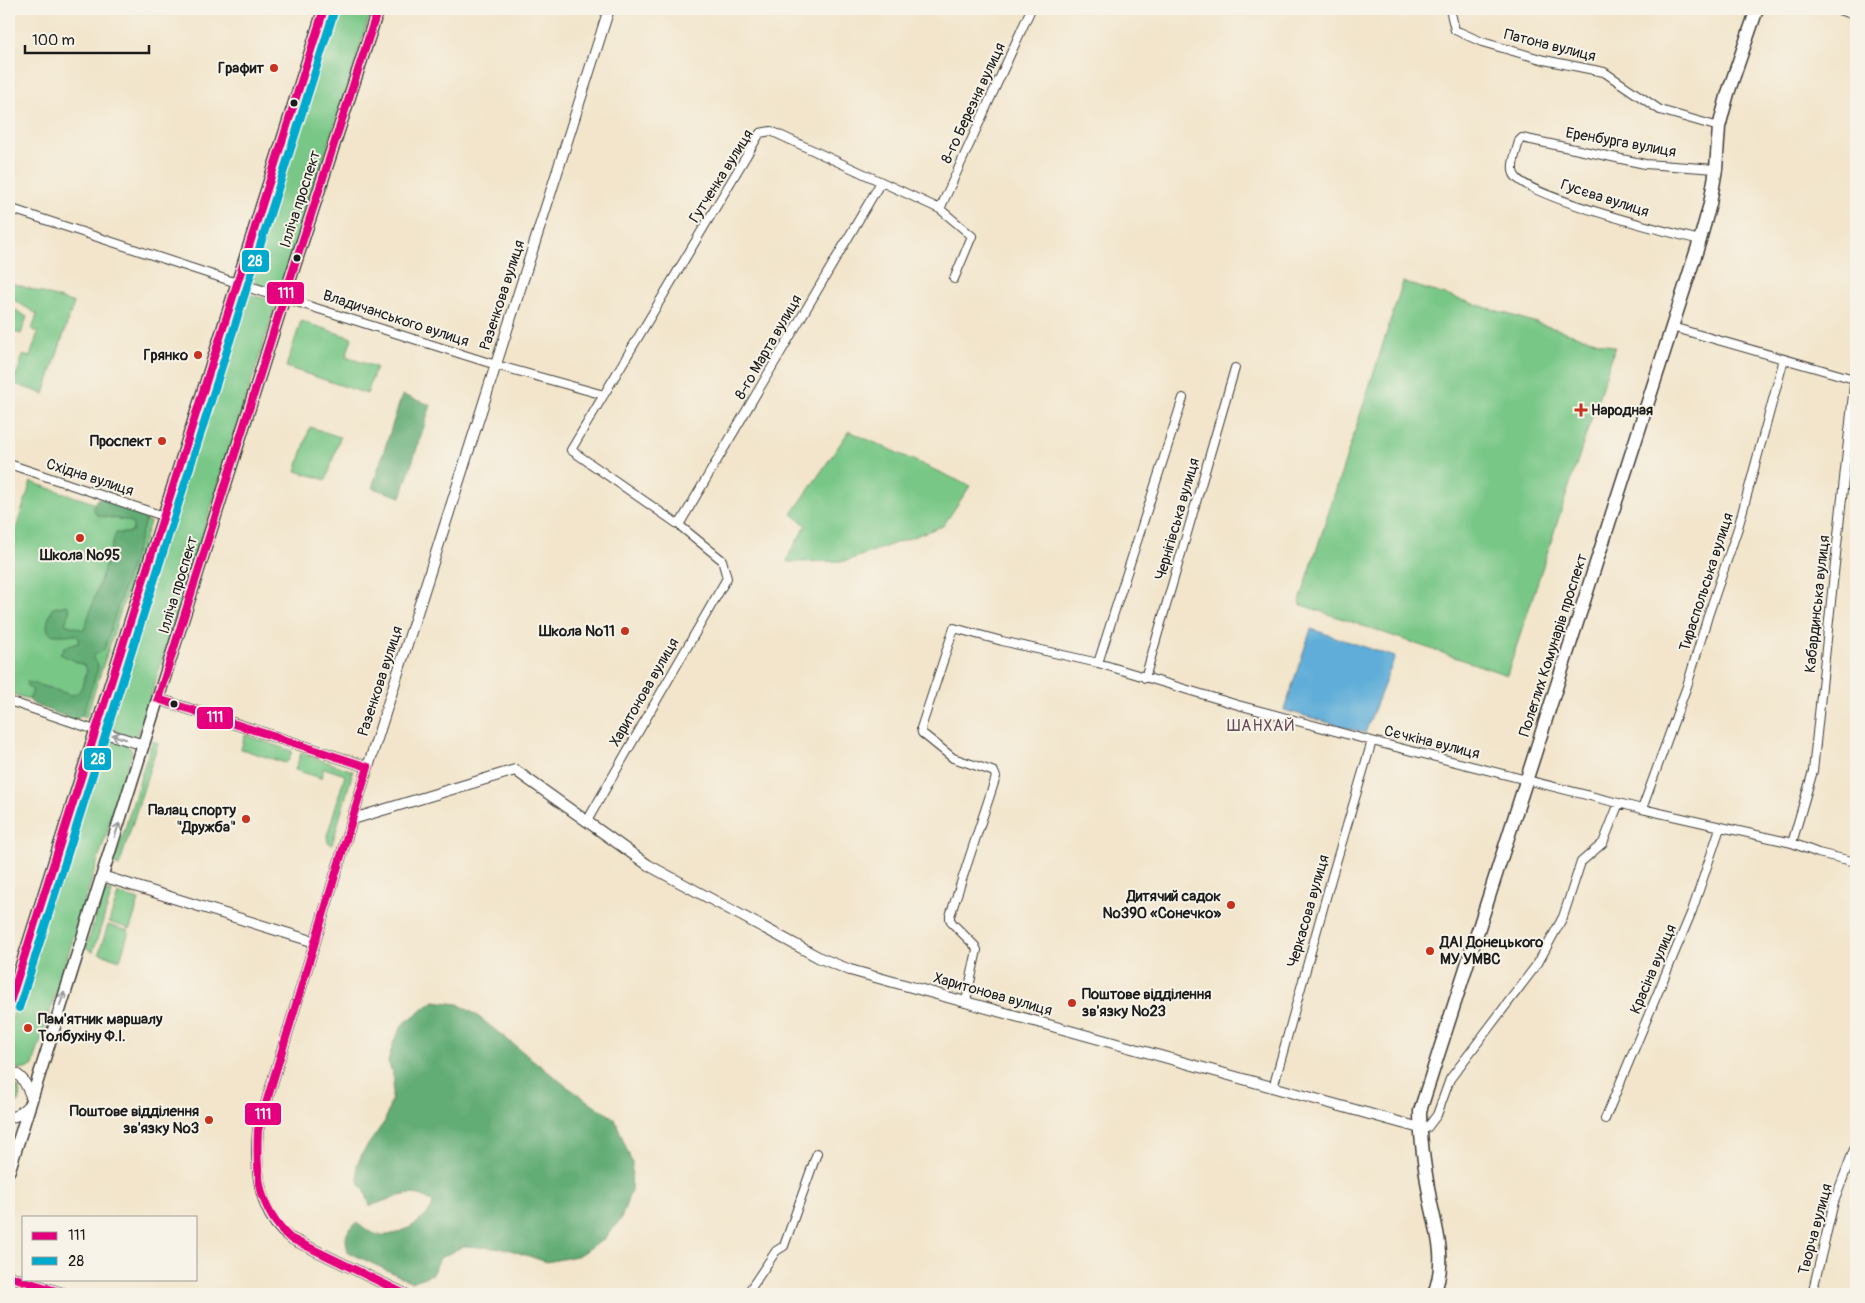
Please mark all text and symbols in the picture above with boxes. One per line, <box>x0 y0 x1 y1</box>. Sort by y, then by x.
scale bar <box>25 22 149 54</box>
street label: Патона вулиця <box>1502 25 1598 66</box>
text: 100 m <box>32 31 75 50</box>
street label: 8-го Березня вулиця <box>937 40 1010 167</box>
place label: Графит <box>218 59 264 78</box>
marker: Графит <box>268 62 280 74</box>
unlabelled marker <box>289 98 299 108</box>
street label: Еренбурга вулиця <box>1564 123 1678 162</box>
street label: Гутченка вулиця <box>685 126 758 226</box>
street label: Ілліча проспект <box>276 148 325 250</box>
street label: Гусєва вулиця <box>1558 175 1651 222</box>
street label: Разенкова вулиця <box>476 238 529 353</box>
line badge: 28 <box>241 249 270 273</box>
text: 28 <box>248 253 262 270</box>
unlabelled marker <box>292 253 302 263</box>
line badge: 111 <box>266 281 305 305</box>
text: 111 <box>278 285 294 302</box>
street label: Владичанського вулиця <box>320 286 471 351</box>
street label: 8-го Марта вулиця <box>731 291 806 403</box>
place label: Грянко <box>143 346 188 365</box>
marker: Грянко <box>192 349 204 361</box>
place label: Народная <box>1591 401 1653 420</box>
marker: Народная <box>1575 404 1587 416</box>
place label: Проспект <box>90 432 152 451</box>
marker: Проспект <box>156 435 168 447</box>
street label: Східна вулиця <box>44 454 136 501</box>
street label: Чернігівська вулиця <box>1151 456 1204 582</box>
street label: Тираспольська вулиця <box>1675 511 1738 654</box>
marker: Школа №95 <box>74 532 86 544</box>
street label: Ілліча проспект <box>155 534 202 636</box>
street label: Кабардинська вулиця <box>1801 534 1834 674</box>
place label: Школа №95 <box>39 546 120 565</box>
street label: Полеглих Комунарів проспект <box>1515 551 1592 739</box>
place label: Школа №11 <box>538 622 615 641</box>
street label: Разенкова вулиця <box>354 624 407 739</box>
marker: Школа №11 <box>619 625 631 637</box>
street label: Харитонова вулиця <box>606 635 683 750</box>
unlabelled marker <box>169 699 179 709</box>
line badge: 111 <box>196 706 234 730</box>
text: 111 <box>207 709 223 726</box>
district label: ШАНХАЙ <box>1227 716 1295 736</box>
street label: Сєчкіна вулиця <box>1382 721 1482 764</box>
one-way arrow <box>112 732 128 742</box>
line badge: 28 <box>83 747 112 771</box>
text: 28 <box>91 751 105 768</box>
place label: Палац спорту "Дружба" <box>148 801 237 837</box>
marker: Палац спорту "Дружба" <box>240 813 252 825</box>
one-way arrow <box>113 823 122 838</box>
street label: Черкасова вулиця <box>1283 853 1334 970</box>
place label: Дитячий садок №390 «Сонечко» <box>1103 887 1221 923</box>
marker: Дитячий садок №390 «Сонечко» <box>1225 899 1237 911</box>
street label: Красіна вулиця <box>1626 922 1681 1017</box>
place label: ДАІ Донецького МУ УМВС <box>1439 933 1543 969</box>
marker: ДАІ Донецького МУ УМВС <box>1424 945 1436 957</box>
street label: Харитонова вулиця <box>931 968 1054 1020</box>
place label: Поштове відділення зв'язку №23 <box>1082 985 1211 1021</box>
one-way arrow <box>58 992 67 1007</box>
marker: Поштове відділення зв'язку №23 <box>1066 997 1078 1009</box>
place label: Пам'ятник маршалу Толбухіну Ф.І. <box>37 1010 163 1046</box>
marker: Пам'ятник маршалу Толбухіну Ф.І. <box>22 1022 34 1034</box>
place label: Поштове відділення зв'язку №3 <box>70 1102 199 1138</box>
line badge: 111 <box>244 1102 282 1126</box>
text: 111 <box>255 1106 271 1123</box>
marker: Поштове відділення зв'язку №3 <box>203 1114 215 1126</box>
street label: Творча вулиця <box>1794 1182 1837 1277</box>
legend <box>22 1216 198 1280</box>
text: 111 <box>68 1226 86 1245</box>
text: 28 <box>68 1252 84 1271</box>

